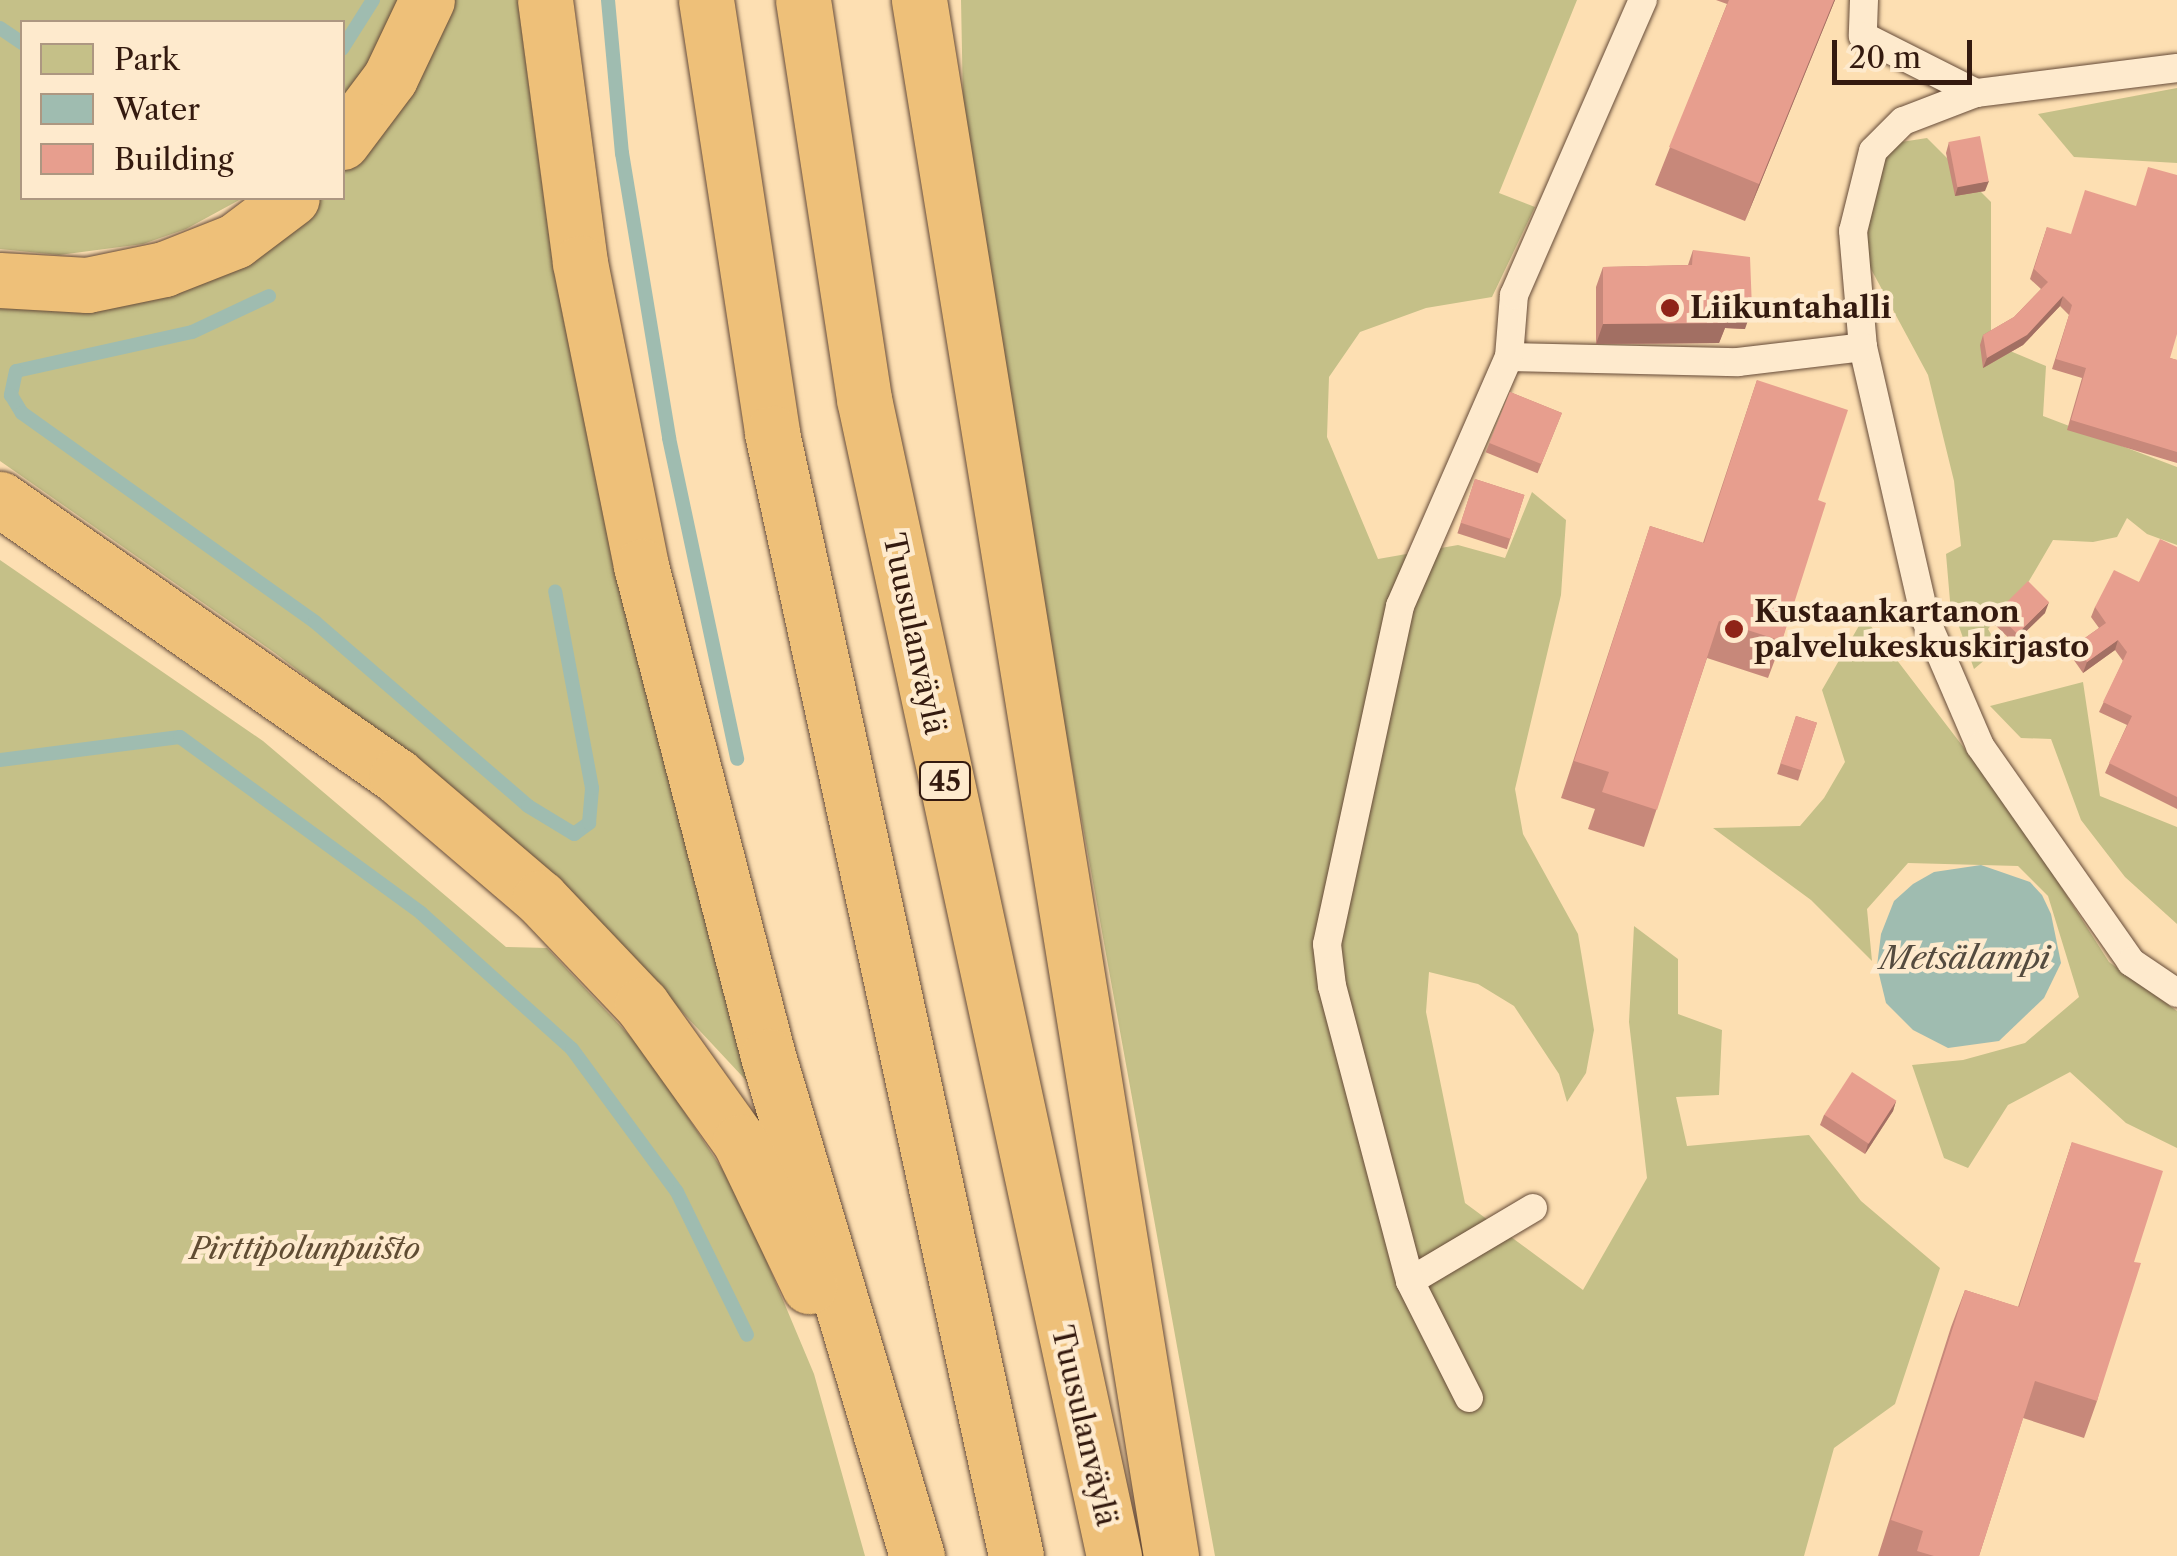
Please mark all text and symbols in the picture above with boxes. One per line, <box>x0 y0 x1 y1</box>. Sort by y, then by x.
legend <box>20 20 345 200</box>
scale bar <box>1837 20 1977 82</box>
text: 20 m <box>1849 39 1921 76</box>
text: Park <box>114 41 179 78</box>
text: Water <box>114 91 200 128</box>
text: Building <box>114 141 234 178</box>
place label: Liikuntahalli <box>1690 290 1891 326</box>
marker: Liikuntahalli <box>1659 297 1681 319</box>
street label: Tuusulanväylä <box>875 530 953 738</box>
place label: Kustaankartanon palvelukeskuskirjasto <box>1754 594 2089 664</box>
marker: Kustaankartanon palvelukeskuskirjasto <box>1723 618 1745 640</box>
road number: 45 <box>918 758 972 804</box>
water label: Metsälampi <box>1880 939 2050 977</box>
park label: Pirttipolunpuisto <box>190 1231 420 1267</box>
street label: Tuusulanväylä <box>1043 1322 1125 1530</box>

